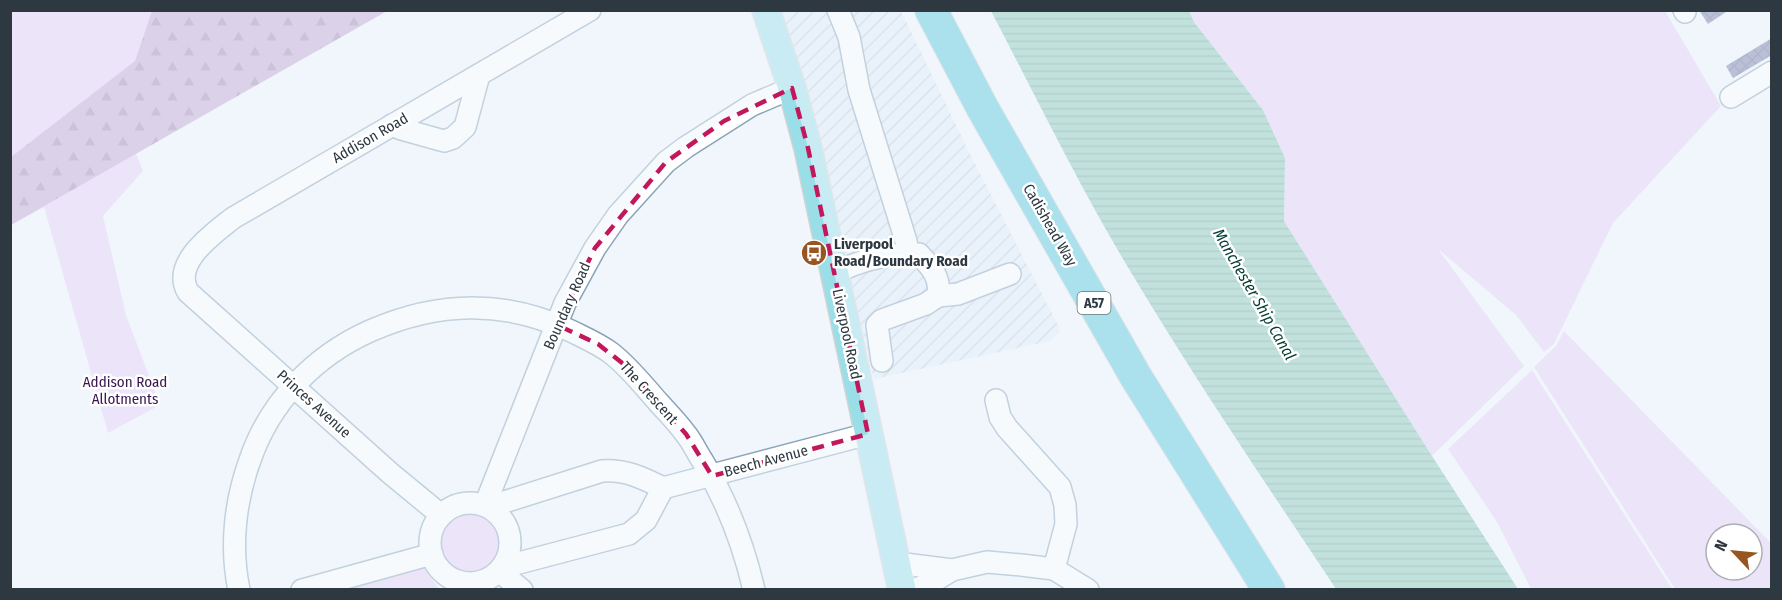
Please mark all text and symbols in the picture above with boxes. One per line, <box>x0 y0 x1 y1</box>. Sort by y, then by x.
street label: Addison Road <box>329 109 411 167</box>
street label: Cadishead Way <box>1019 181 1081 269</box>
water label: Manchester Ship Canal <box>1209 225 1300 363</box>
place label: Liverpool Road/Boundary Road <box>834 235 968 270</box>
bus stop icon: Liverpool Road/Boundary Road <box>799 238 829 268</box>
street label: Boundary Road <box>540 260 594 352</box>
street label: Liverpool Road <box>829 287 865 381</box>
road number: A57 <box>1078 292 1110 314</box>
street label: The Crescent <box>616 358 682 428</box>
street label: Princes Avenue <box>273 366 355 442</box>
park label: Addison Road Allotments <box>83 373 167 408</box>
street label: Beech Avenue <box>722 441 810 481</box>
north arrow <box>1704 522 1764 582</box>
text: N <box>1710 537 1732 554</box>

